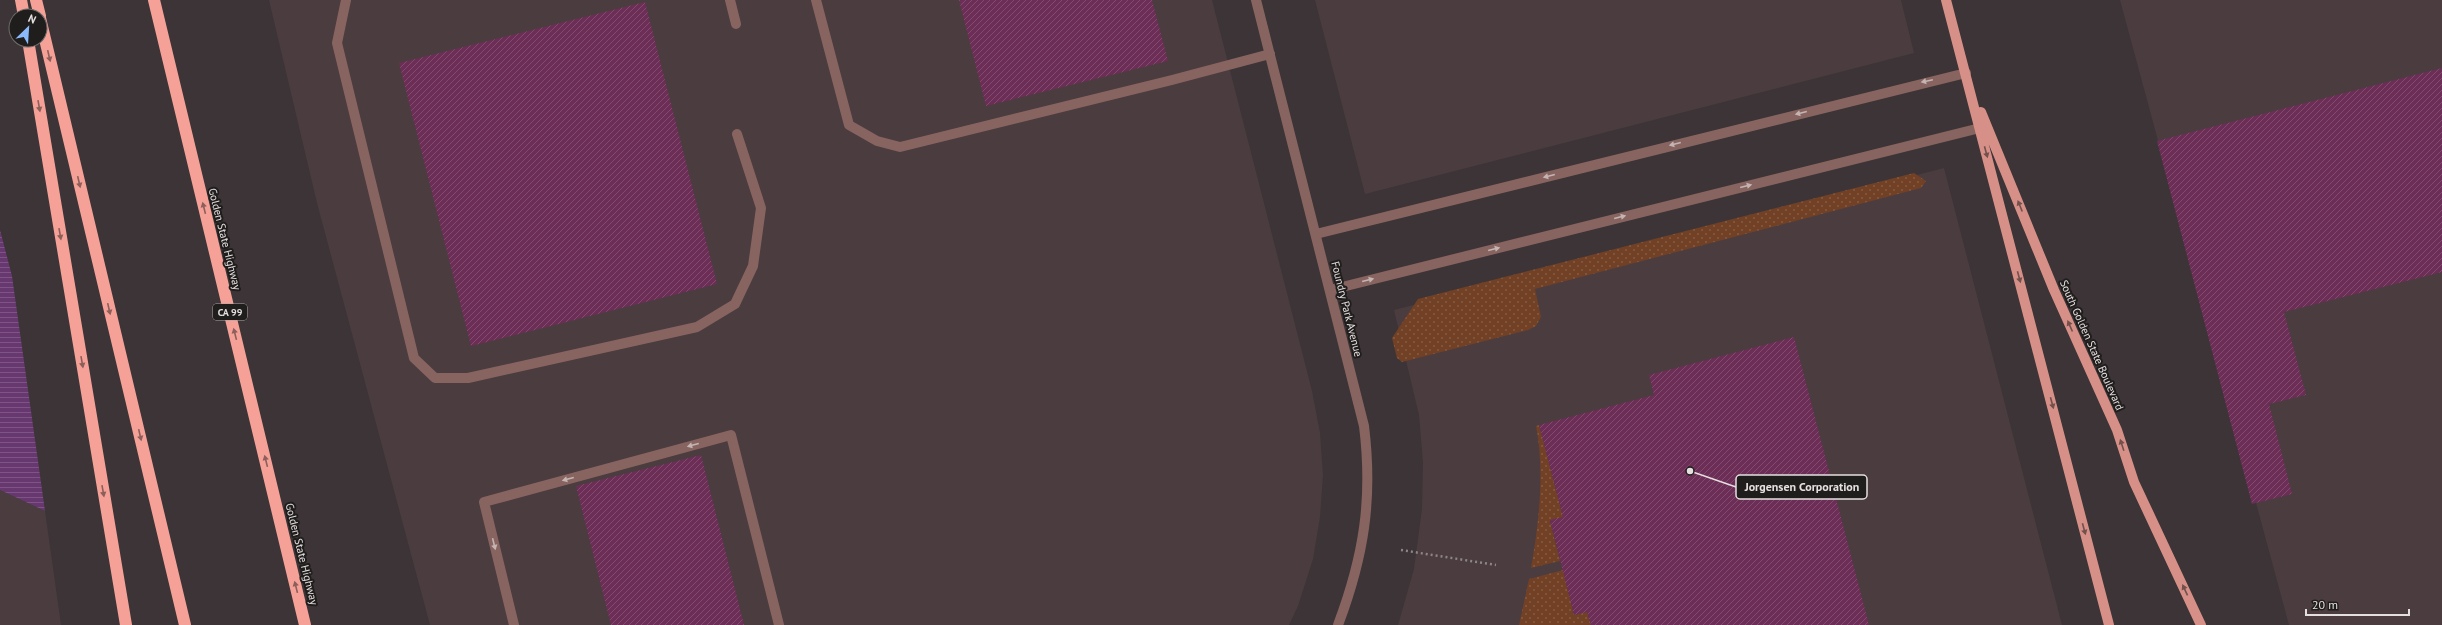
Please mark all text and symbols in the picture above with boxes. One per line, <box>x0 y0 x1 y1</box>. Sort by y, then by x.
north arrow <box>8 8 48 48</box>
text: N <box>26 11 38 27</box>
one-way arrow <box>46 50 52 62</box>
one-way arrow <box>1921 79 1934 85</box>
one-way arrow <box>36 100 42 112</box>
one-way arrow <box>1795 110 1807 116</box>
one-way arrow <box>1669 141 1681 147</box>
one-way arrow <box>1984 145 1990 158</box>
one-way arrow <box>1543 173 1555 179</box>
one-way arrow <box>77 176 83 189</box>
one-way arrow <box>1741 183 1753 189</box>
street label: Golden State Highway <box>206 187 245 292</box>
one-way arrow <box>2016 199 2022 211</box>
one-way arrow <box>201 202 207 214</box>
one-way arrow <box>1614 214 1626 220</box>
one-way arrow <box>58 228 64 240</box>
one-way arrow <box>1488 245 1500 251</box>
street label: Foundry Park Avenue <box>1328 260 1366 358</box>
one-way arrow <box>2016 272 2022 284</box>
one-way arrow <box>1362 277 1374 283</box>
street label: South Golden State Boulevard <box>2057 278 2127 412</box>
one-way arrow <box>107 303 113 315</box>
road number: CA 99 <box>213 304 247 320</box>
one-way arrow <box>2067 320 2073 331</box>
one-way arrow <box>232 328 238 340</box>
one-way arrow <box>79 356 85 369</box>
one-way arrow <box>2049 397 2055 409</box>
one-way arrow <box>137 429 143 441</box>
one-way arrow <box>2119 438 2125 450</box>
one-way arrow <box>687 442 699 448</box>
one-way arrow <box>262 455 268 467</box>
callout: Jorgensen Corporation <box>1736 475 1867 499</box>
one-way arrow <box>562 477 574 483</box>
text: Jorgensen Corporation <box>1744 479 1859 494</box>
one-way arrow <box>101 485 107 497</box>
street label: Golden State Highway <box>283 502 322 607</box>
one-way arrow <box>2081 523 2087 535</box>
one-way arrow <box>491 538 497 550</box>
one-way arrow <box>293 581 299 593</box>
one-way arrow <box>2182 584 2188 595</box>
scale bar <box>2306 591 2409 617</box>
text: 20 m <box>2312 597 2338 612</box>

